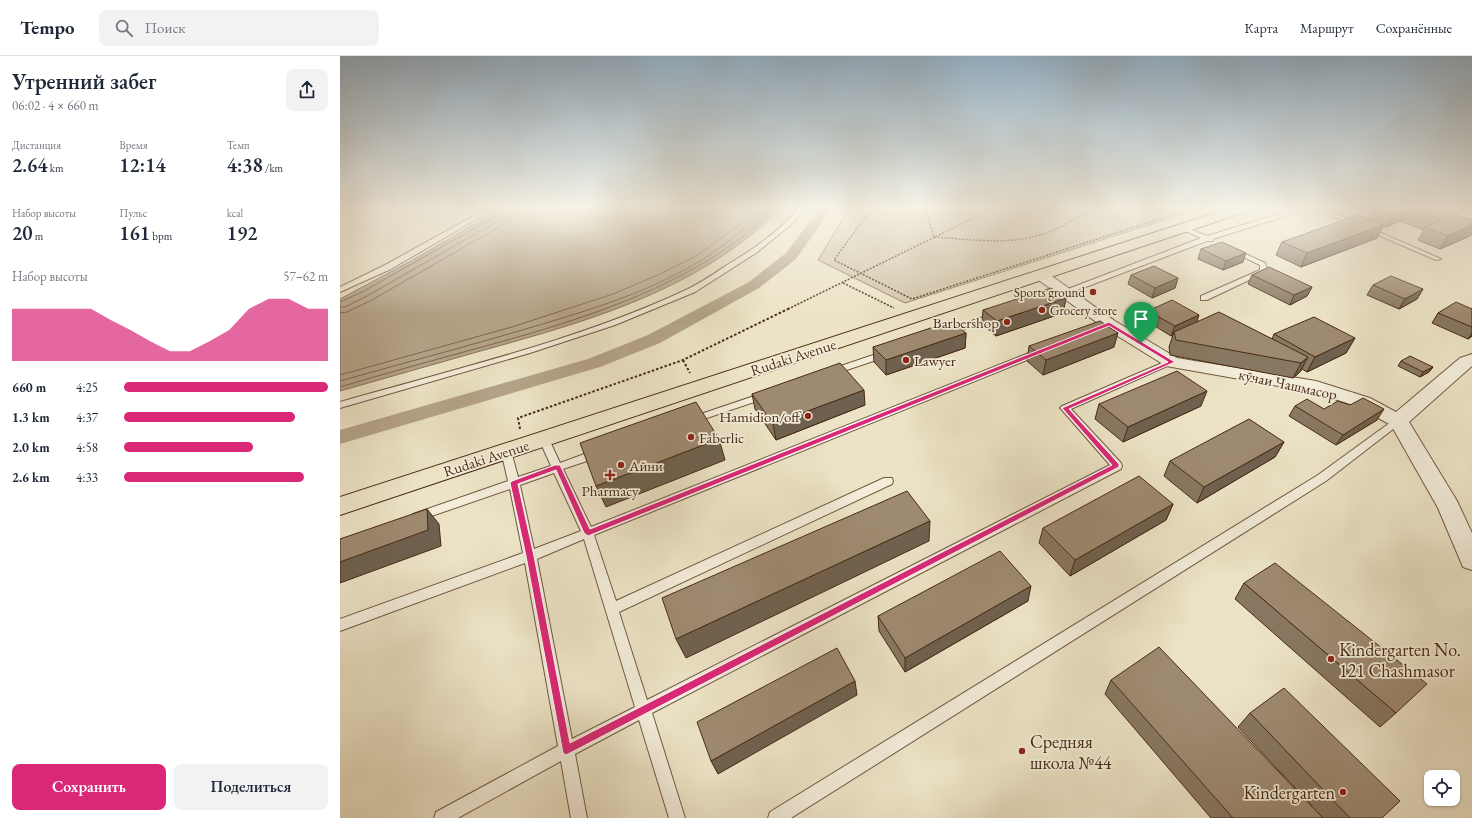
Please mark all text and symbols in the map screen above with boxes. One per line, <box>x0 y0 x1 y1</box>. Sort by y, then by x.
search box <box>99 10 379 46</box>
text: Tempo <box>20 15 75 40</box>
icon: search <box>113 17 135 39</box>
text: Поиск <box>145 18 185 37</box>
text: Карта <box>1245 19 1278 37</box>
text: Маршрут <box>1300 19 1354 37</box>
text: Сохранённые <box>1376 19 1452 37</box>
text: Утренний забег <box>12 67 156 96</box>
button: share <box>286 69 328 111</box>
text: 06:02 · 4 × 660 m <box>12 97 99 114</box>
text: Дистанция <box>12 138 61 152</box>
text: Время <box>119 138 148 152</box>
text: Темп <box>227 138 250 152</box>
text: 2.64 <box>12 152 48 178</box>
text: 12:14 <box>119 152 166 178</box>
text: 4:38 <box>227 152 263 178</box>
text: km <box>48 161 64 175</box>
text: /km <box>263 161 283 175</box>
text: Набор высоты <box>12 206 76 220</box>
text: Пульс <box>119 206 147 220</box>
text: kcal <box>227 206 243 220</box>
text: 20 <box>12 220 33 246</box>
text: 161 <box>119 220 150 246</box>
text: 192 <box>227 220 257 246</box>
text: m <box>33 229 43 243</box>
text: bpm <box>150 229 172 243</box>
text: Набор высоты <box>12 268 88 285</box>
text: 57–62 m <box>283 268 328 285</box>
place label: Sports ground <box>1014 284 1085 301</box>
marker: Sports ground <box>1088 287 1098 297</box>
place label: Grocery store <box>1050 302 1117 319</box>
pin <box>1124 302 1158 343</box>
marker: Grocery store <box>1037 305 1047 315</box>
icon: arrive <box>1130 308 1152 330</box>
place label: Barbershop <box>933 313 999 332</box>
marker: Barbershop <box>1002 317 1012 327</box>
street label: Rudaki Avenue <box>748 334 838 380</box>
place label: Lawyer <box>914 351 956 370</box>
marker: Lawyer <box>901 355 911 365</box>
street label: кӯчаи Чашмасор <box>1237 364 1339 404</box>
text: 660 m <box>12 379 46 396</box>
text: 4:25 <box>76 379 98 396</box>
place label: Hamidion/off <box>719 407 802 426</box>
text: 1.3 km <box>12 409 50 426</box>
text: 4:37 <box>76 409 98 426</box>
marker: Hamidion/off <box>803 411 813 421</box>
place label: Faberlic <box>699 428 744 447</box>
marker: Faberlic <box>686 432 696 442</box>
street label: Rudaki Avenue <box>441 435 531 481</box>
text: 2.0 km <box>12 439 50 456</box>
text: 4:58 <box>76 439 98 456</box>
place label: Айни <box>628 456 663 475</box>
marker: Айни <box>616 460 626 470</box>
text: 2.6 km <box>12 469 50 486</box>
text: 4:33 <box>76 469 98 486</box>
marker: Pharmacy <box>605 470 615 480</box>
place label: Pharmacy <box>581 481 639 500</box>
place label: Kindergarten No. 121 Chashmasor <box>1339 638 1461 682</box>
marker: Kindergarten No. 121 Chashmasor <box>1326 654 1336 664</box>
place label: Средняя школа №44 <box>1030 730 1112 774</box>
marker: Средняя школа №44 <box>1017 746 1027 756</box>
button: Сохранить <box>12 764 166 810</box>
button: Поделиться <box>174 764 328 810</box>
map controls <box>1424 770 1460 806</box>
button: locate <box>1424 770 1460 806</box>
place label: Kindergarten <box>1243 781 1335 804</box>
marker: Kindergarten <box>1338 787 1348 797</box>

